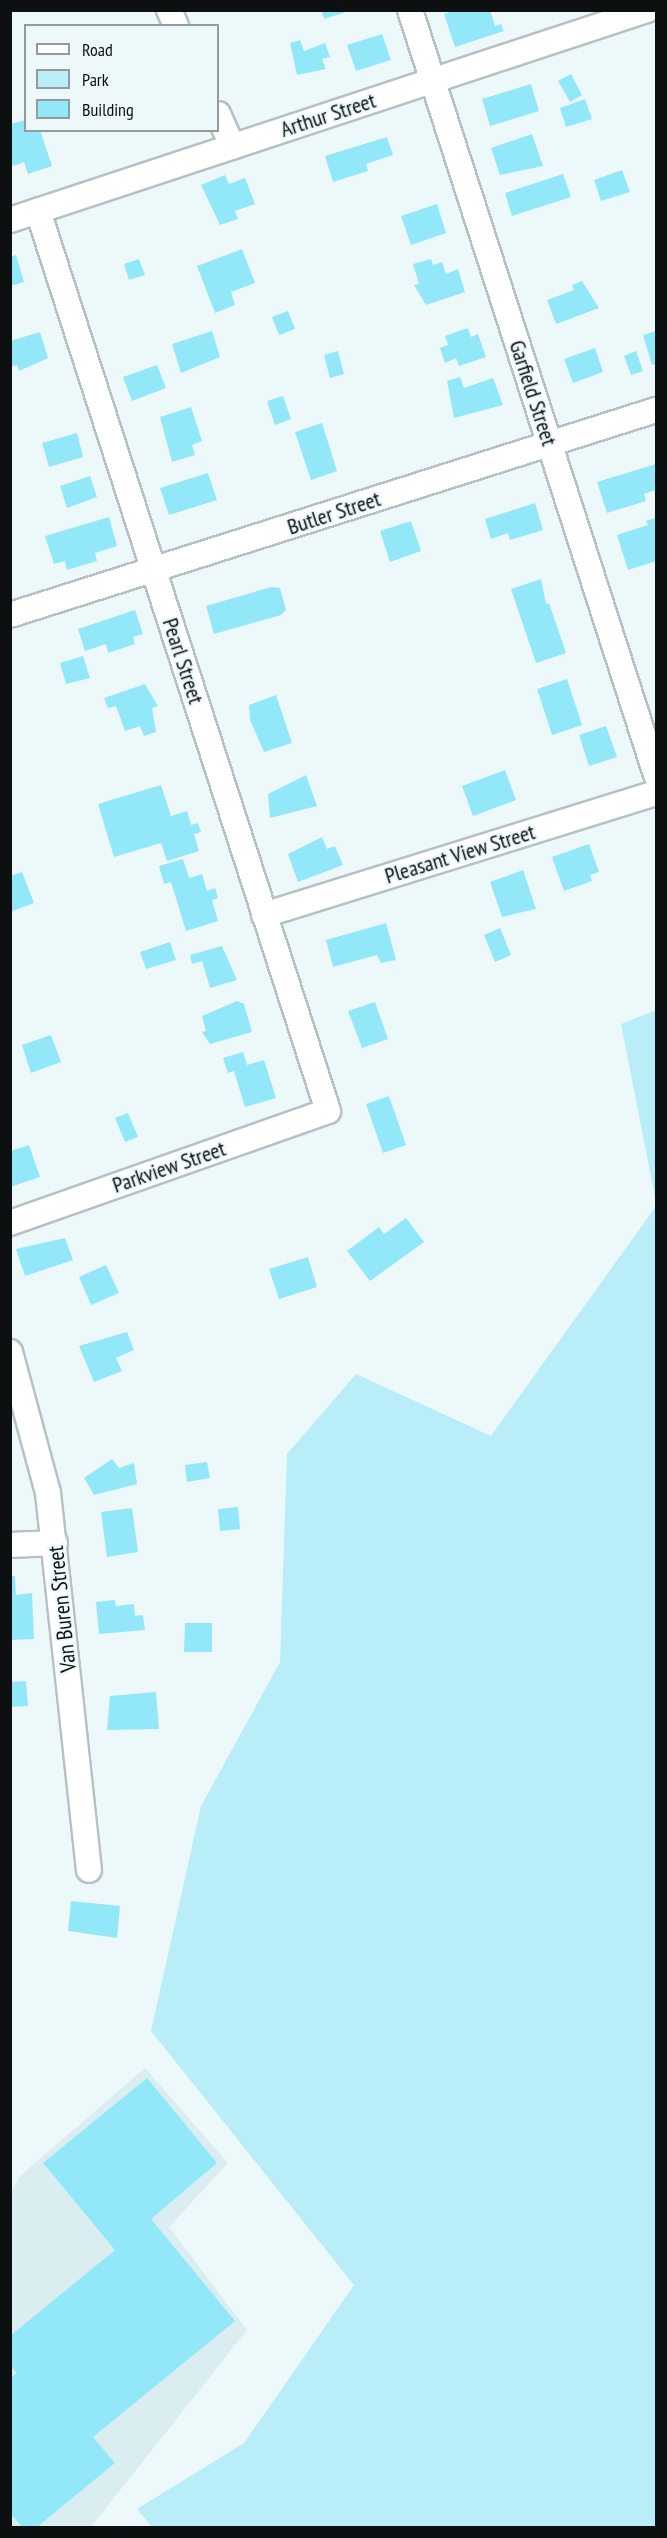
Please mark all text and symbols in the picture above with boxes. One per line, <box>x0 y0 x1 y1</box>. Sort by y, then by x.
legend <box>24 24 219 132</box>
text: Road <box>82 38 113 61</box>
text: Park <box>82 68 109 91</box>
street label: Arthur Street <box>277 87 379 143</box>
text: Building <box>82 98 134 121</box>
street label: Garfield Street <box>504 337 562 449</box>
street label: Butler Street <box>284 486 384 540</box>
street label: Pearl Street <box>157 615 209 707</box>
street label: Pleasant View Street <box>381 818 539 890</box>
street label: Parkview Street <box>109 1135 229 1199</box>
street label: Van Buren Street <box>42 1544 82 1674</box>

